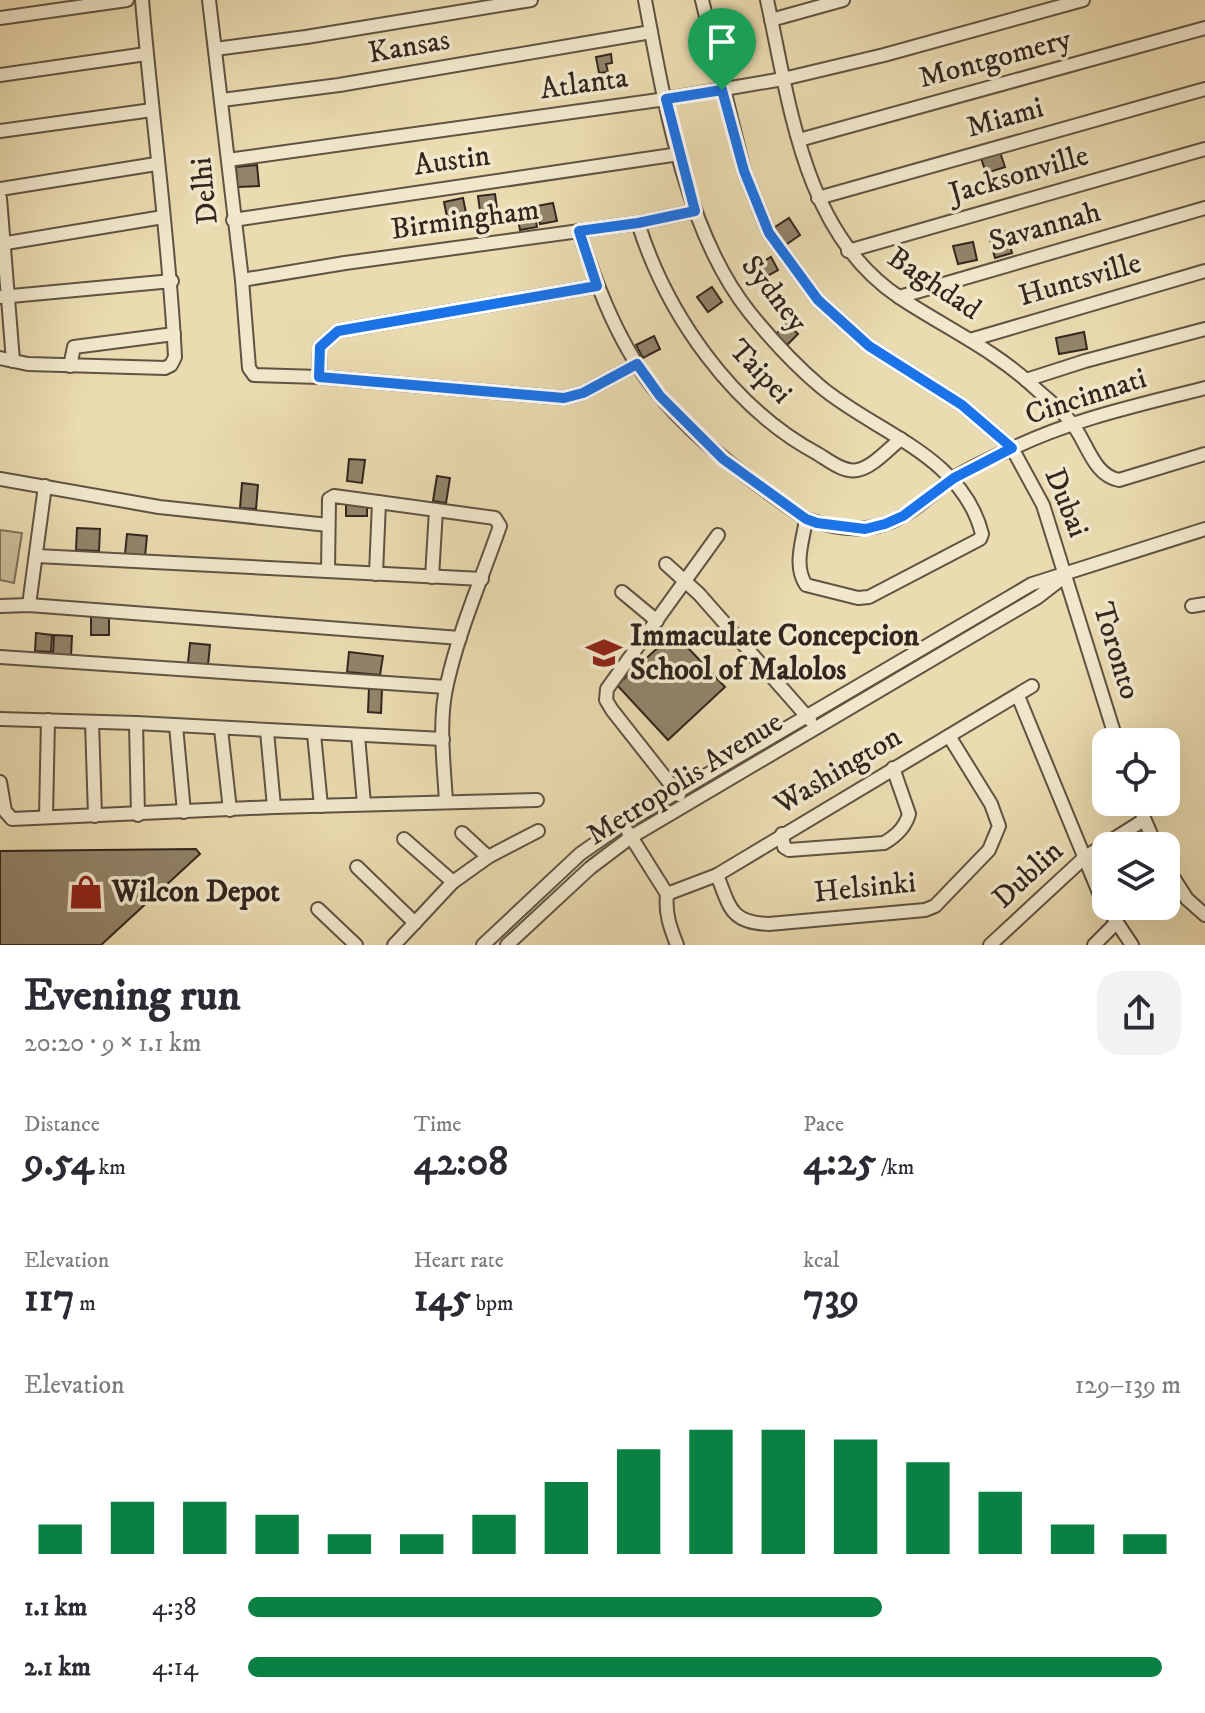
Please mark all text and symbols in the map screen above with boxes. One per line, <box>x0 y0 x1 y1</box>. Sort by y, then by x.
pin <box>688 8 756 90</box>
icon: arrive <box>700 20 744 64</box>
street label: Montgomery <box>915 21 1076 97</box>
street label: Kansas <box>365 22 453 72</box>
street label: Atlanta <box>538 59 631 108</box>
street label: Miami <box>962 89 1048 147</box>
street label: Austin <box>411 137 493 185</box>
street label: Jacksonville <box>942 137 1093 213</box>
street label: Delhi <box>183 156 227 226</box>
street label: Birmingham <box>388 191 542 249</box>
street label: Savannah <box>985 193 1105 261</box>
street label: Baghdad <box>880 239 988 329</box>
street label: Huntsville <box>1015 245 1145 315</box>
street label: Sydney <box>733 248 816 340</box>
street label: Taipei <box>720 332 800 412</box>
street label: Cincinnati <box>1021 360 1151 434</box>
street label: Dubai <box>1035 463 1097 543</box>
street label: Toronto <box>1084 598 1148 704</box>
place label: Immaculate Concepcion School of Malolos <box>630 618 920 689</box>
school or university icon: Immaculate Concepcion School of Malolos <box>585 634 623 672</box>
street label: Metropolis Avenue <box>580 704 790 854</box>
street label: Washington <box>767 718 909 824</box>
map controls <box>1092 728 1180 920</box>
button: locate <box>1092 728 1180 816</box>
button: layers <box>1092 832 1180 920</box>
street label: Dublin <box>985 833 1071 917</box>
street label: Helsinki <box>812 864 918 912</box>
shop icon: Wilcon Depot <box>67 873 105 911</box>
place label: Wilcon Depot <box>111 874 280 911</box>
text: Evening run <box>24 969 241 1024</box>
button: share <box>1097 971 1181 1055</box>
text: 20:20 · 9 × 1.1 km <box>24 1027 201 1060</box>
text: Distance <box>24 1111 100 1138</box>
text: Time <box>414 1111 461 1138</box>
text: Pace <box>803 1111 844 1138</box>
text: 9.54 <box>24 1138 94 1188</box>
text: 42:08 <box>414 1138 508 1188</box>
text: 4:25 <box>803 1138 876 1188</box>
text: km <box>94 1154 126 1181</box>
text: /km <box>876 1154 914 1181</box>
text: Elevation <box>24 1247 109 1274</box>
text: Heart rate <box>414 1247 504 1274</box>
text: kcal <box>803 1247 839 1274</box>
text: 117 <box>24 1274 74 1324</box>
text: 145 <box>414 1274 471 1324</box>
text: 739 <box>803 1274 859 1324</box>
text: m <box>74 1290 96 1317</box>
text: bpm <box>471 1290 514 1317</box>
text: Elevation <box>24 1369 125 1402</box>
text: 129–139 m <box>1075 1369 1181 1402</box>
text: 1.1 km <box>24 1591 87 1624</box>
text: 4:38 <box>152 1591 196 1624</box>
text: 2.1 km <box>24 1651 91 1684</box>
text: 4:14 <box>152 1651 198 1684</box>

